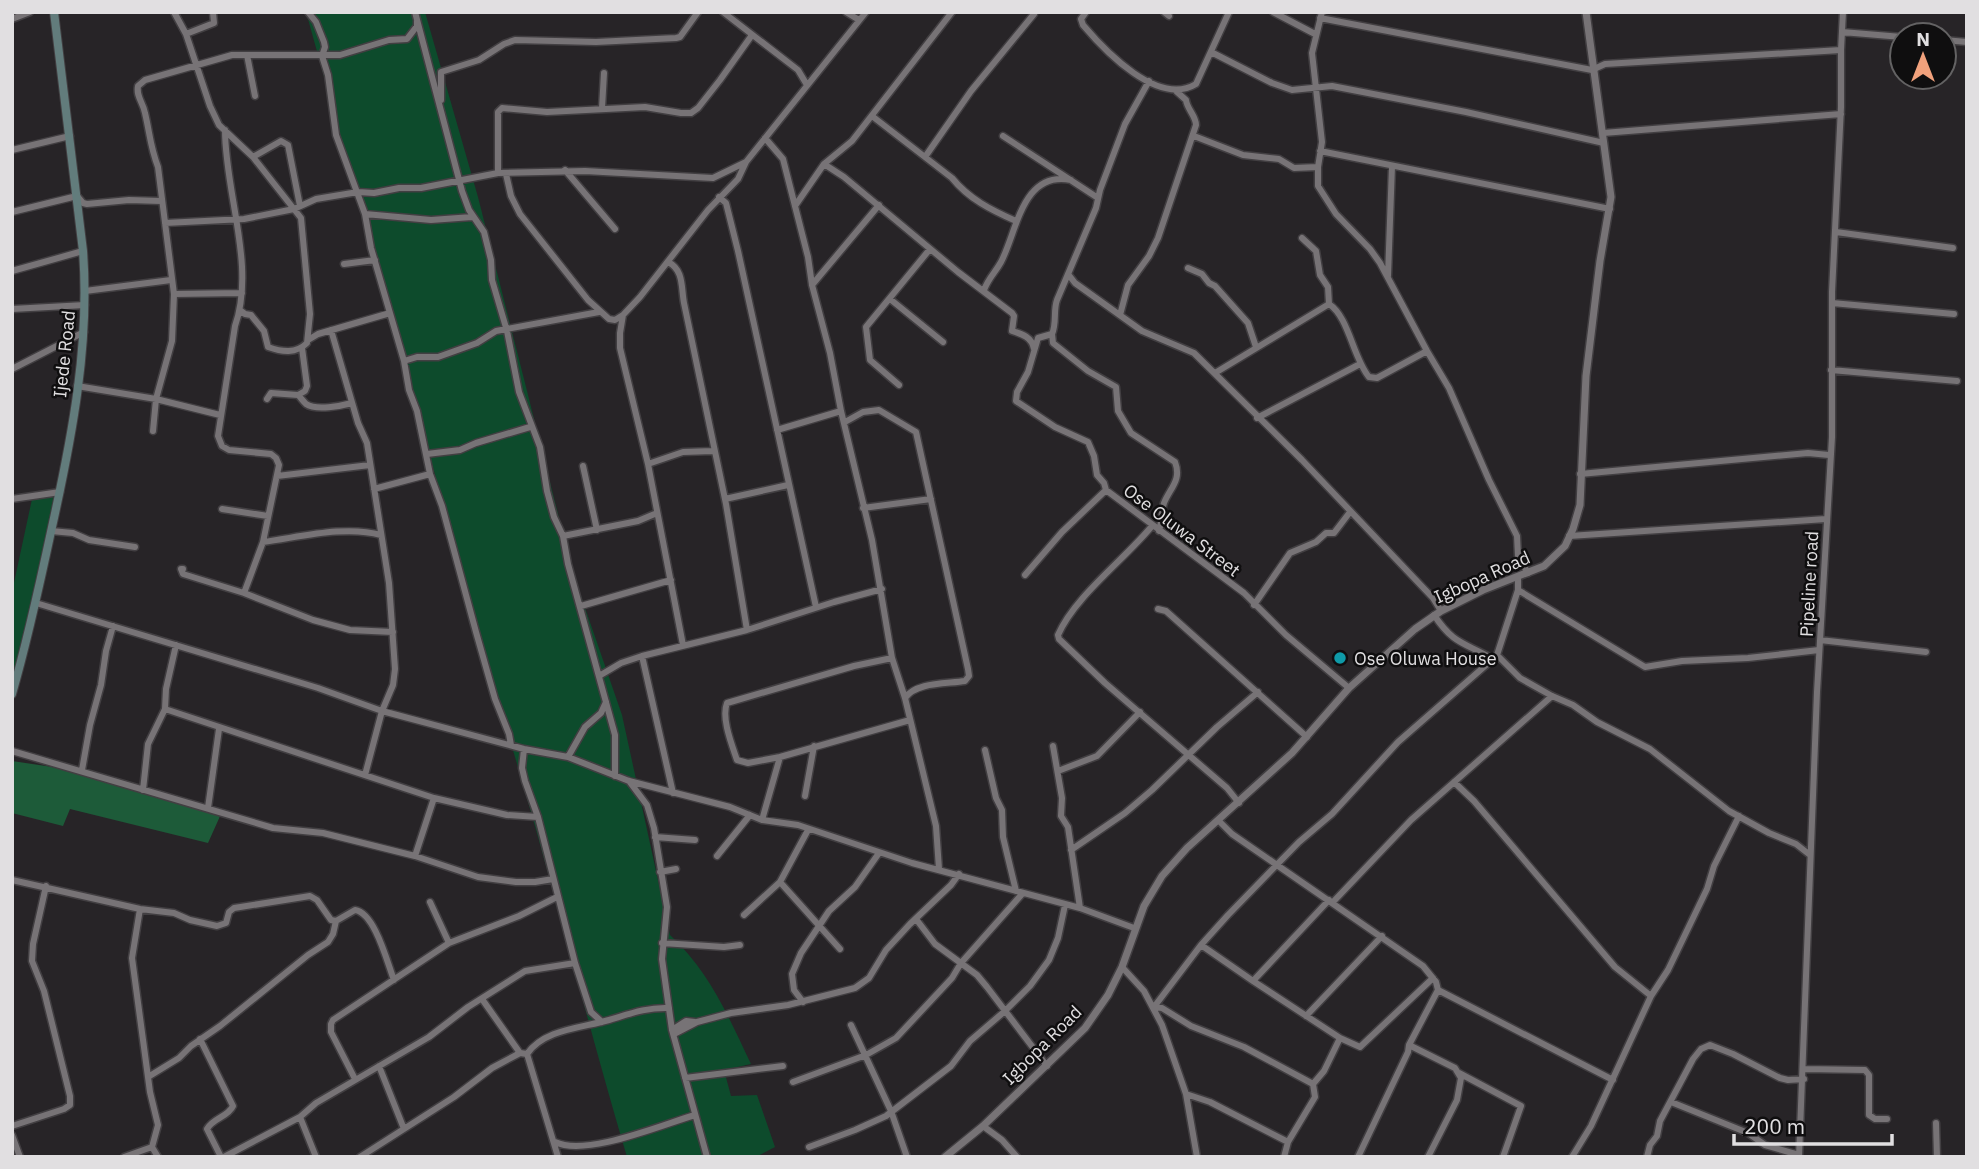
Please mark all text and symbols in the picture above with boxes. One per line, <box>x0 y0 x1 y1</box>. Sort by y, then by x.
north arrow <box>1888 21 1958 91</box>
text: N <box>1916 27 1930 51</box>
street label: Ijede Road <box>48 309 80 399</box>
street label: Ose Oluwa Street <box>1119 479 1245 581</box>
street label: Pipeline road <box>1795 530 1823 638</box>
street label: Igbopa Road <box>1430 546 1534 608</box>
place label: Ose Oluwa House <box>1354 647 1497 670</box>
marker: Ose Oluwa House <box>1332 650 1348 666</box>
street label: Igbopa Road <box>997 1000 1087 1090</box>
scale bar <box>1734 1102 1892 1146</box>
text: 200 m <box>1744 1112 1805 1140</box>

